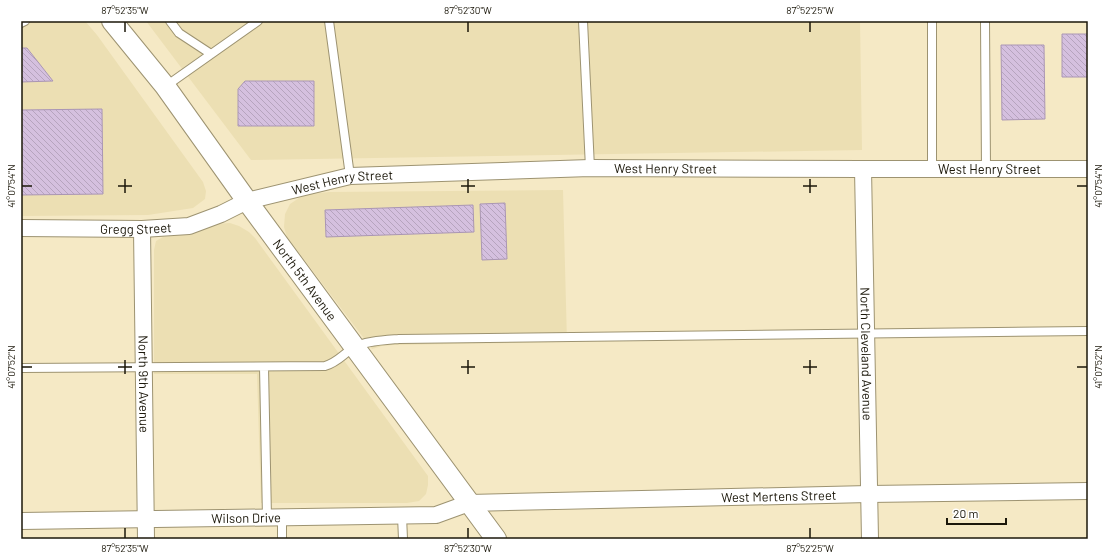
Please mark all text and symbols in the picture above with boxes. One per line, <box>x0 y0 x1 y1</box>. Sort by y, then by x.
text: 87°52'35"W <box>101 4 149 16</box>
text: 87°52'30"W <box>444 4 492 16</box>
text: 87°52'25"W <box>786 4 834 16</box>
street label: West Henry Street <box>614 160 717 176</box>
street label: West Henry Street <box>938 161 1041 177</box>
text: 41°07'54"N <box>5 164 17 208</box>
text: 41°07'54"N <box>1092 164 1104 208</box>
street label: West Henry Street <box>290 167 393 198</box>
street label: Gregg Street <box>100 219 172 237</box>
street label: North 5th Avenue <box>270 236 340 324</box>
street label: North Cleveland Avenue <box>857 287 876 421</box>
street label: North 9th Avenue <box>135 335 153 433</box>
text: 41°07'52"N <box>5 345 17 389</box>
text: 41°07'52"N <box>1092 345 1104 389</box>
street label: West Mertens Street <box>721 487 837 505</box>
scale bar <box>947 500 1006 526</box>
text: 20 m <box>953 506 979 520</box>
street label: Wilson Drive <box>211 509 281 526</box>
text: 87°52'35"W <box>101 542 149 554</box>
text: 87°52'30"W <box>444 542 492 554</box>
text: 87°52'25"W <box>786 542 834 554</box>

